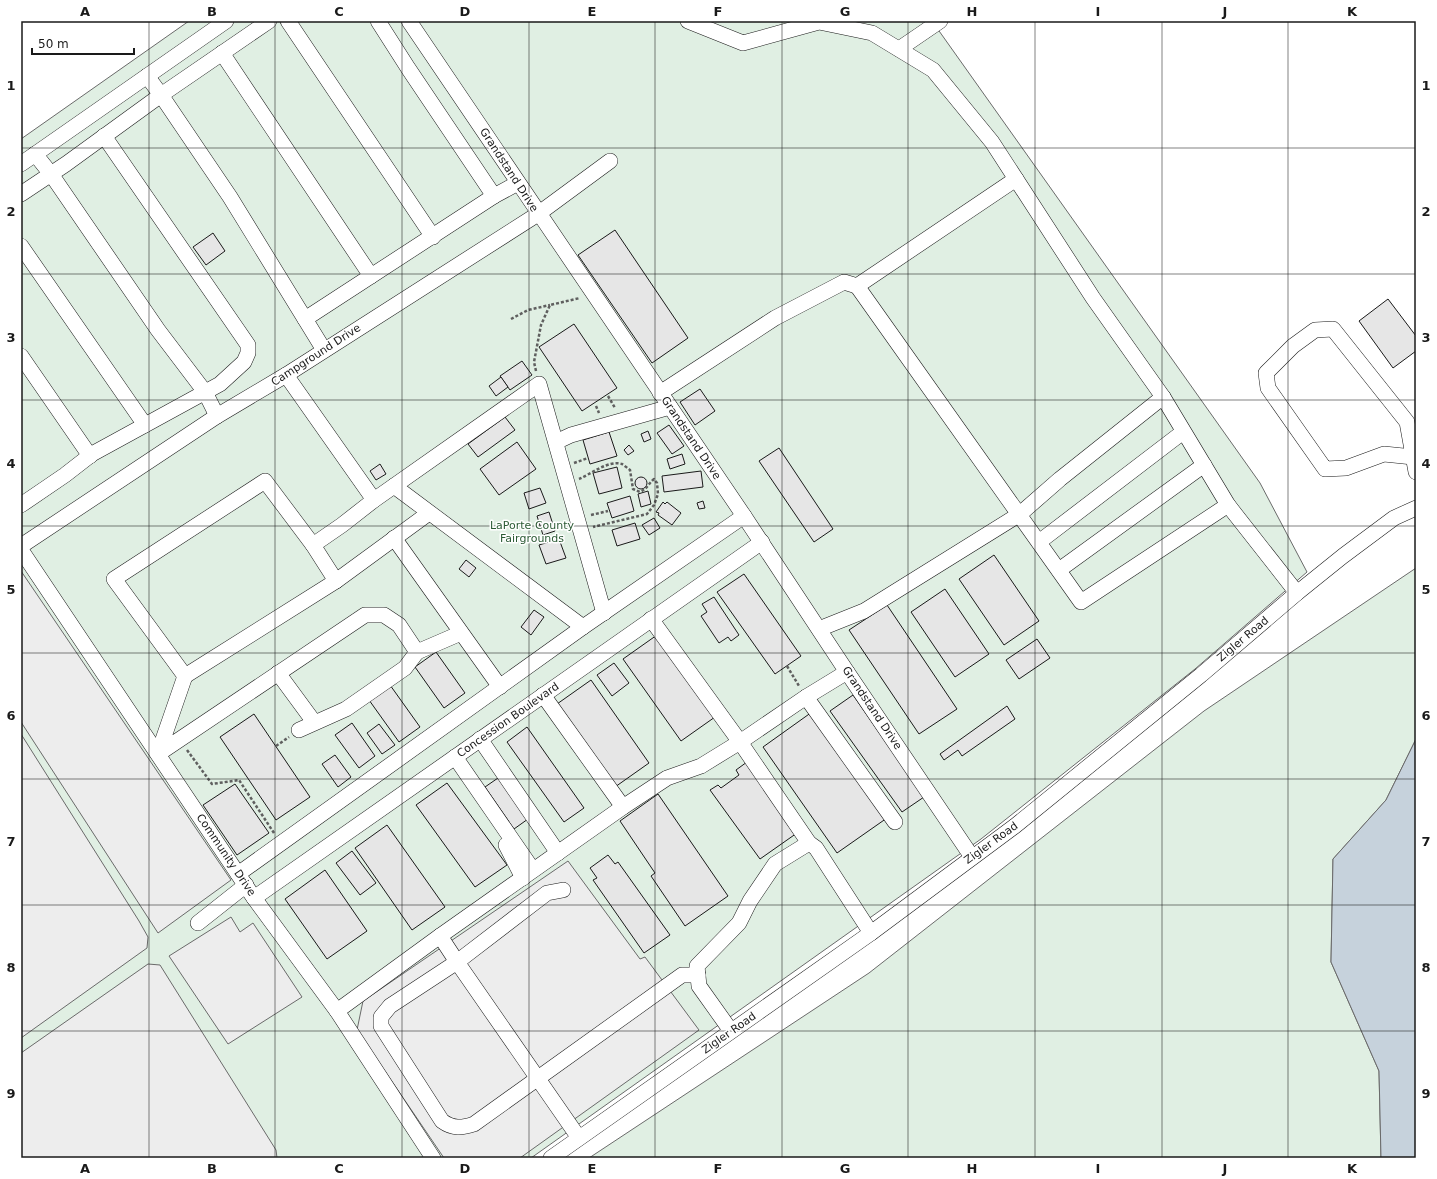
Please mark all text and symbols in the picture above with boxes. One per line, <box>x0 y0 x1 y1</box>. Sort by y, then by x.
text: A <box>80 4 90 19</box>
text: B <box>207 4 217 19</box>
text: C <box>334 4 344 19</box>
text: D <box>460 4 471 19</box>
text: E <box>588 4 596 19</box>
text: F <box>714 4 722 19</box>
text: G <box>840 4 850 19</box>
text: H <box>967 4 977 19</box>
text: I <box>1096 4 1100 19</box>
text: J <box>1222 4 1227 19</box>
text: K <box>1347 4 1358 19</box>
scale bar <box>32 30 134 56</box>
text: 50 m <box>38 37 69 51</box>
text: 1 <box>6 78 16 93</box>
text: 1 <box>1421 78 1431 93</box>
street label: Grandstand Drive <box>477 126 541 215</box>
text: 2 <box>6 204 16 219</box>
text: 2 <box>1421 204 1431 219</box>
street label: Campground Drive <box>269 321 363 389</box>
text: 3 <box>6 330 16 345</box>
text: 3 <box>1421 330 1431 345</box>
street label: Grandstand Drive <box>658 394 724 482</box>
text: 4 <box>6 456 16 471</box>
text: 4 <box>1421 456 1431 471</box>
park label: LaPorte County Fairgrounds <box>490 519 575 545</box>
text: 5 <box>6 582 16 597</box>
text: 5 <box>1421 582 1431 597</box>
street label: Zigler Road <box>1215 614 1271 664</box>
street label: Grandstand Drive <box>839 664 905 752</box>
street label: Concession Boulevard <box>454 680 562 760</box>
text: 6 <box>6 708 16 723</box>
text: 6 <box>1421 708 1431 723</box>
street label: Community Drive <box>194 811 258 899</box>
street label: Zigler Road <box>962 819 1020 867</box>
text: 7 <box>6 834 16 849</box>
text: 7 <box>1421 834 1431 849</box>
text: 8 <box>6 960 16 975</box>
text: 8 <box>1421 960 1431 975</box>
street label: Zigler Road <box>699 1010 759 1056</box>
text: 9 <box>6 1086 16 1101</box>
text: 9 <box>1421 1086 1431 1101</box>
text: A <box>80 1161 90 1176</box>
text: B <box>207 1161 217 1176</box>
text: C <box>334 1161 344 1176</box>
text: D <box>460 1161 471 1176</box>
text: E <box>588 1161 596 1176</box>
text: F <box>714 1161 722 1176</box>
text: G <box>840 1161 850 1176</box>
text: H <box>967 1161 977 1176</box>
text: I <box>1096 1161 1100 1176</box>
text: J <box>1222 1161 1227 1176</box>
text: K <box>1347 1161 1358 1176</box>

